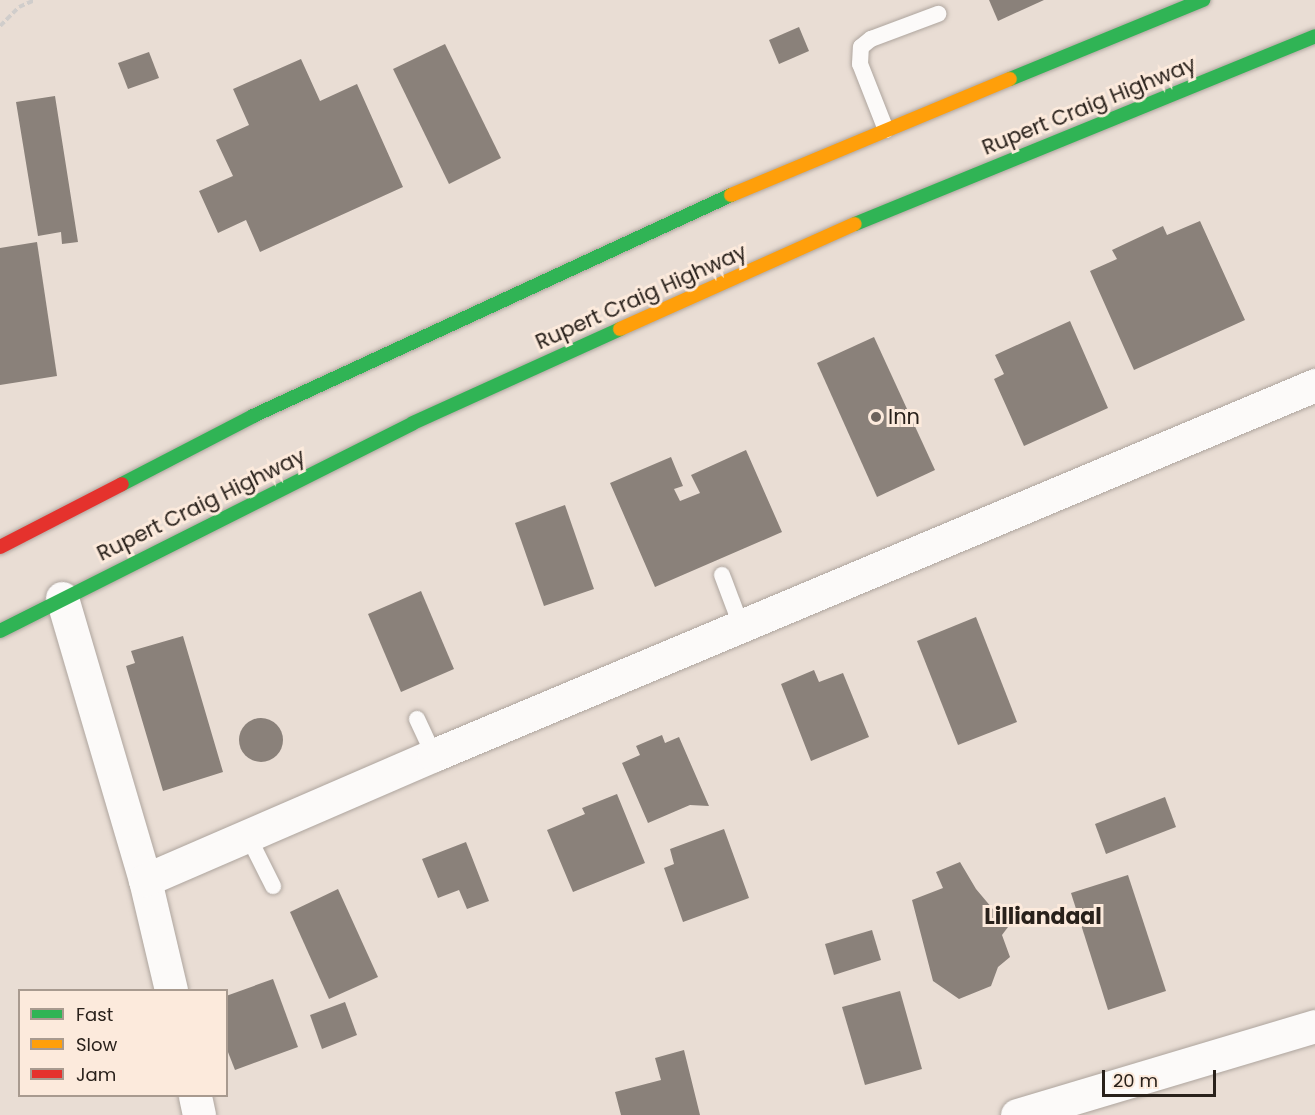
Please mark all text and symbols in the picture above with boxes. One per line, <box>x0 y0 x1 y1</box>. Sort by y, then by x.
street label: Rupert Craig Highway <box>978 52 1200 160</box>
street label: Rupert Craig Highway <box>532 239 750 355</box>
place label: Inn <box>888 404 920 430</box>
marker: Inn <box>869 410 883 424</box>
street label: Rupert Craig Highway <box>93 444 309 566</box>
district label: Lilliandaal <box>984 904 1102 930</box>
legend <box>18 989 228 1097</box>
text: Fast <box>76 1002 113 1027</box>
text: Slow <box>76 1032 117 1057</box>
scale bar <box>1105 1058 1219 1096</box>
text: Jam <box>76 1062 116 1087</box>
text: 20 m <box>1113 1068 1158 1093</box>

